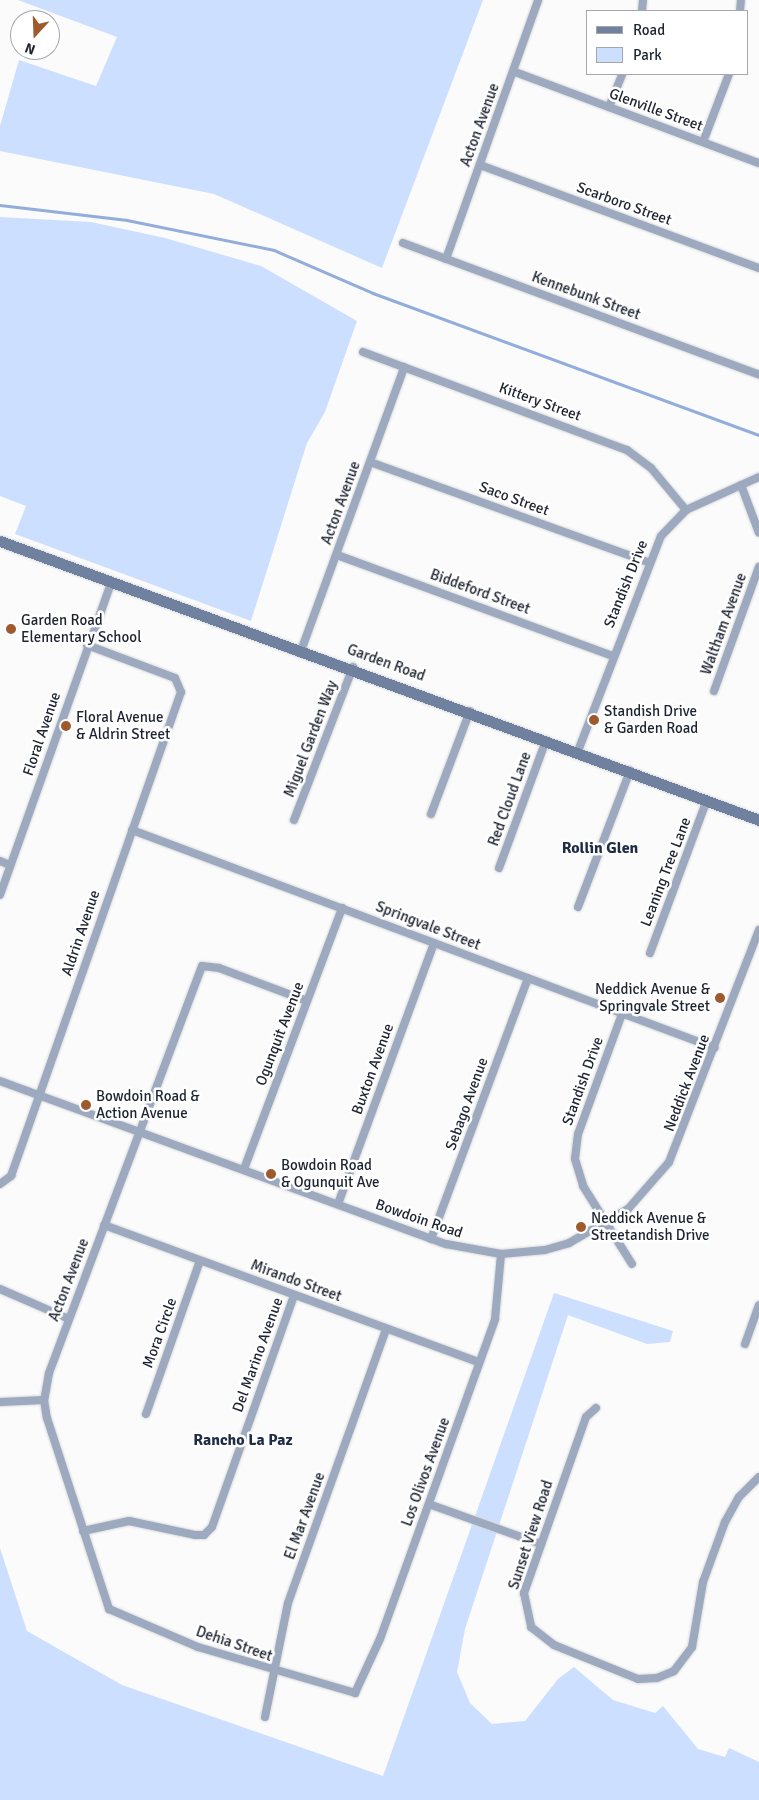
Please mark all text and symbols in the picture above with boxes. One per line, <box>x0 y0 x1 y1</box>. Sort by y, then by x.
north arrow <box>10 10 60 60</box>
legend <box>586 10 749 75</box>
text: Road <box>633 21 665 39</box>
text: N <box>23 39 38 58</box>
text: Park <box>633 46 662 64</box>
street label: Acton Avenue <box>457 81 503 169</box>
street label: Glenville Street <box>607 85 705 135</box>
street label: Scarboro Street <box>574 179 674 229</box>
street label: Kennebunk Street <box>529 268 643 324</box>
street label: Kittery Street <box>496 379 584 425</box>
street label: Acton Avenue <box>318 459 364 547</box>
street label: Saco Street <box>477 478 551 520</box>
street label: Standish Drive <box>600 538 652 630</box>
street label: Biddeford Street <box>428 566 532 618</box>
street label: Waltham Avenue <box>697 571 751 677</box>
place label: Garden Road Elementary School <box>21 611 142 646</box>
marker: Garden Road Elementary School <box>5 623 17 635</box>
street label: Garden Road <box>345 641 427 685</box>
street label: Miguel Garden Way <box>280 678 342 800</box>
street label: Floral Avenue <box>19 690 65 778</box>
place label: Standish Drive & Garden Road <box>604 702 698 737</box>
place label: Floral Avenue & Aldrin Street <box>76 708 170 743</box>
marker: Standish Drive & Garden Road <box>588 714 600 726</box>
marker: Floral Avenue & Aldrin Street <box>60 720 72 732</box>
street label: Red Cloud Lane <box>485 749 535 849</box>
street label: Leaning Tree Lane <box>637 815 695 929</box>
district label: Rollin Glen <box>562 838 638 858</box>
street label: Aldrin Avenue <box>58 888 104 978</box>
street label: Springvale Street <box>373 898 483 954</box>
street label: Ogunquit Avenue <box>252 980 308 1088</box>
place label: Neddick Avenue & Springvale Street <box>595 980 710 1015</box>
marker: Neddick Avenue & Springvale Street <box>714 992 726 1004</box>
street label: Buxton Avenue <box>348 1021 398 1117</box>
street label: Neddick Avenue <box>660 1032 714 1134</box>
street label: Standish Drive <box>559 1034 607 1128</box>
street label: Sebago Avenue <box>442 1055 492 1153</box>
place label: Bowdoin Road & Action Avenue <box>96 1087 200 1122</box>
marker: Bowdoin Road & Action Avenue <box>80 1099 92 1111</box>
place label: Bowdoin Road & Ogunquit Ave <box>281 1156 380 1191</box>
marker: Bowdoin Road & Ogunquit Ave <box>265 1168 277 1180</box>
street label: Bowdoin Road <box>373 1196 465 1242</box>
place label: Neddick Avenue & Streetandish Drive <box>591 1209 709 1244</box>
marker: Neddick Avenue & Streetandish Drive <box>575 1221 587 1233</box>
street label: Acton Avenue <box>45 1236 93 1324</box>
street label: Mirando Street <box>248 1256 344 1306</box>
street label: Mora Circle <box>139 1295 181 1371</box>
street label: Del Marino Avenue <box>229 1295 287 1415</box>
street label: Los Olivos Avenue <box>398 1415 454 1529</box>
district label: Rancho La Paz <box>193 1430 293 1450</box>
street label: El Mar Avenue <box>281 1470 329 1562</box>
street label: Sunset View Road <box>505 1478 557 1592</box>
street label: Dehia Street <box>194 1623 274 1665</box>

